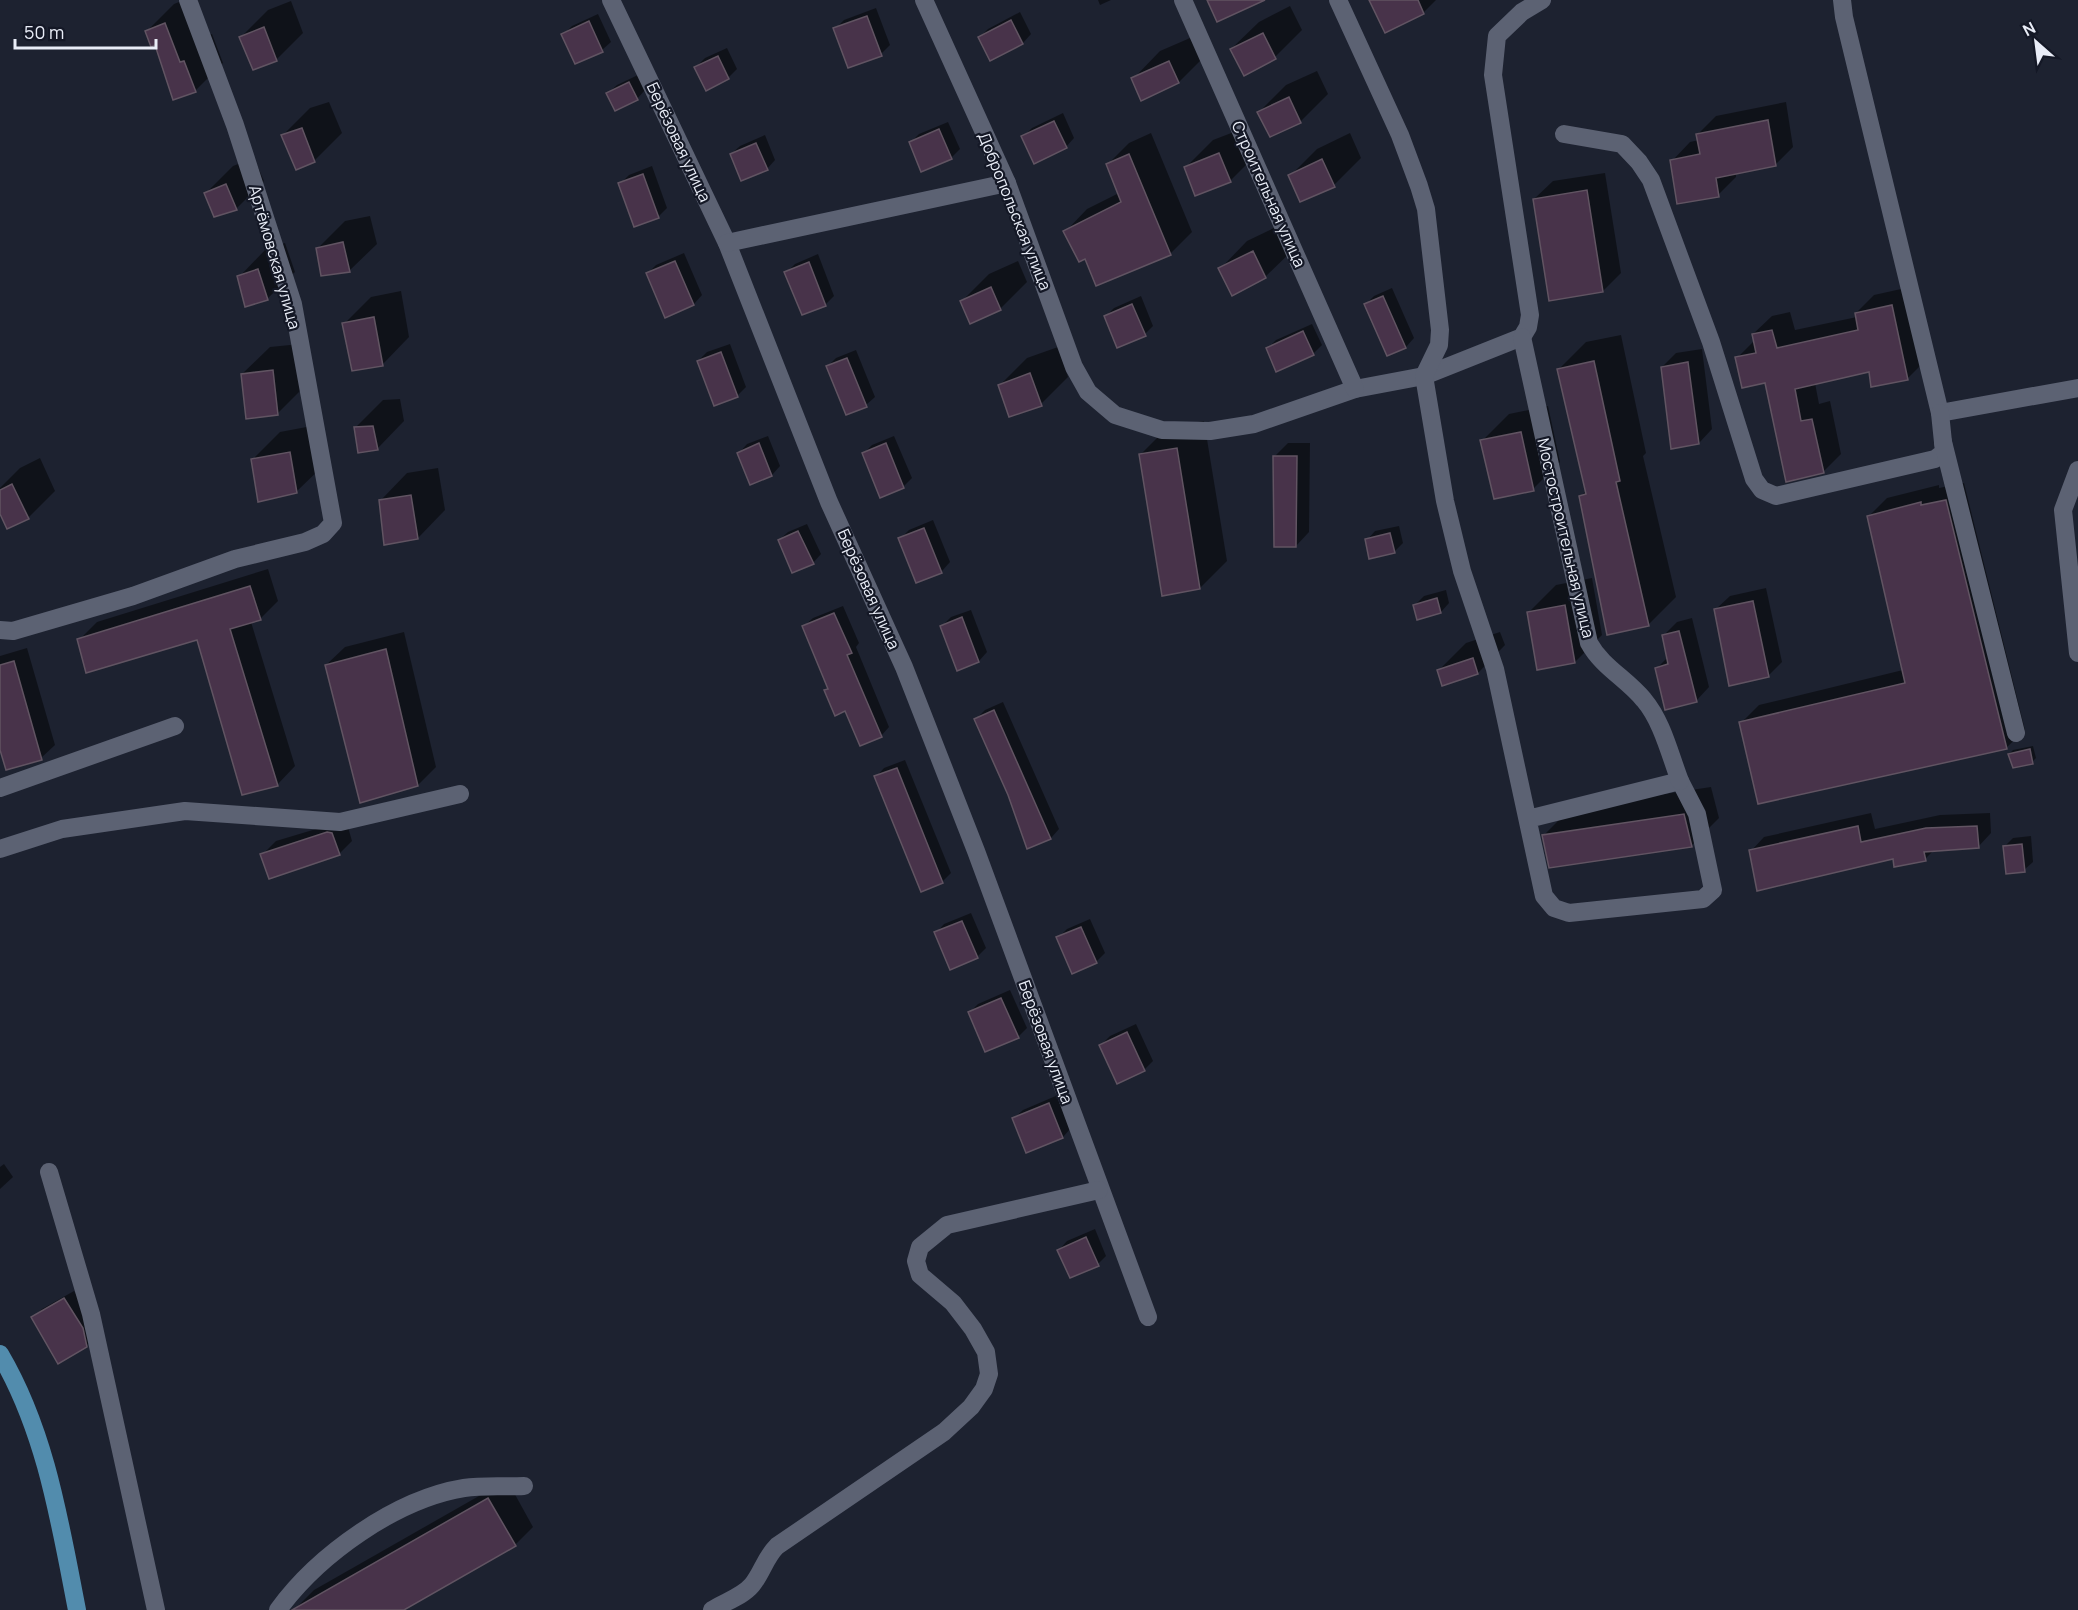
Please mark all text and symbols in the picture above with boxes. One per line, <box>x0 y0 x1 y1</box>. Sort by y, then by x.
scale bar <box>15 12 156 50</box>
north arrow <box>2006 12 2066 72</box>
text: N <box>2019 16 2039 41</box>
text: 50 m <box>24 20 64 44</box>
street label: Берёзовая улица <box>642 79 716 205</box>
street label: Строительная улица <box>1227 117 1311 271</box>
street label: Добропольская улица <box>973 129 1057 293</box>
street label: Артёмовская улица <box>244 182 306 332</box>
street label: Мостостроительная улица <box>1532 436 1600 640</box>
street label: Берёзовая улица <box>833 525 905 653</box>
street label: Берёзовая улица <box>1013 977 1079 1107</box>

